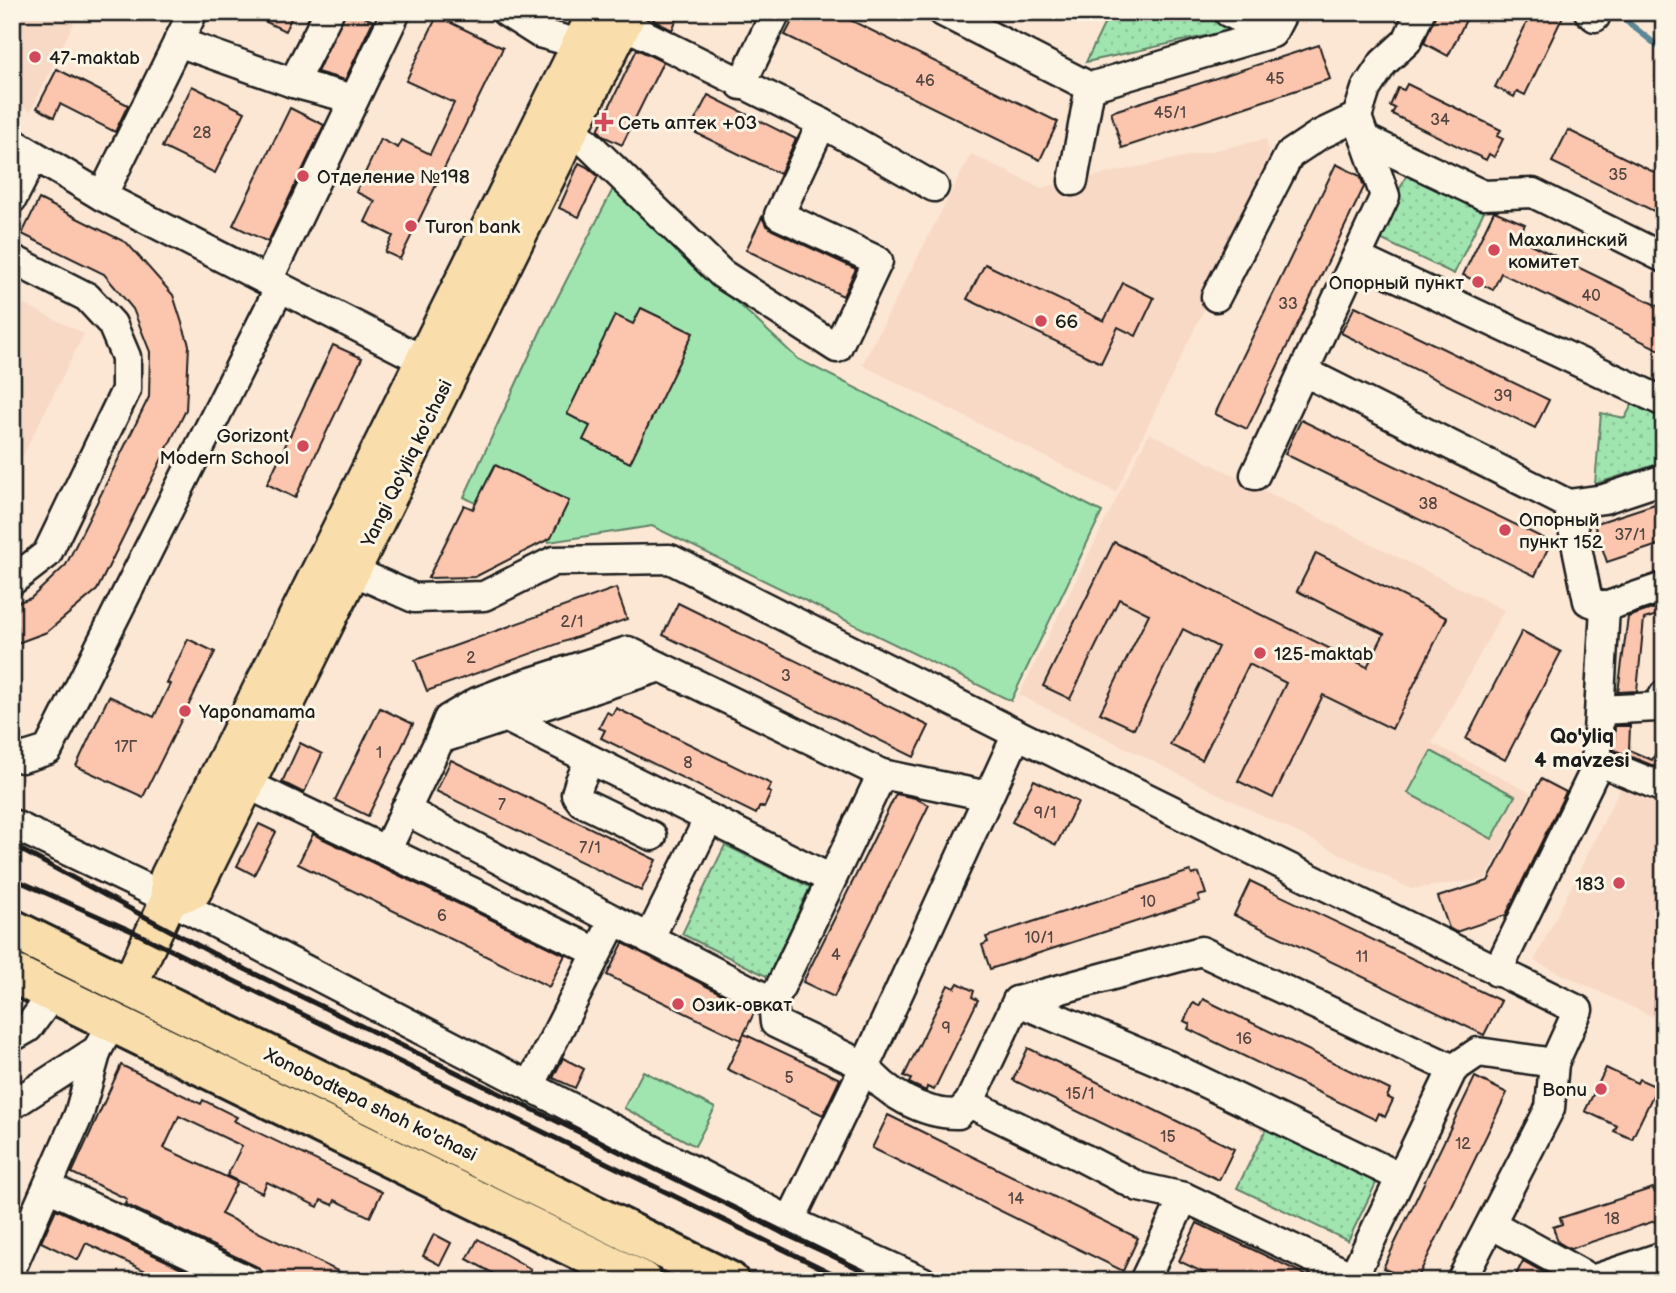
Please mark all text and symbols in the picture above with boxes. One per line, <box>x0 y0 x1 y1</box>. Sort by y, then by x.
place label: 47-maktab <box>49 47 140 70</box>
marker: 47-maktab <box>27 49 43 65</box>
house number: 45 <box>1266 70 1284 89</box>
house number: 46 <box>915 72 935 91</box>
house number: 45/1 <box>1154 104 1186 123</box>
house number: 34 <box>1430 111 1450 130</box>
place label: Сеть аптек +03 <box>618 112 757 135</box>
marker: Сеть аптек +03 <box>596 114 612 130</box>
house number: 28 <box>193 124 211 143</box>
place label: Отделение №198 <box>317 166 470 189</box>
house number: 35 <box>1608 166 1628 185</box>
marker: Отделение №198 <box>295 168 311 184</box>
place label: Turon bank <box>425 216 521 239</box>
marker: Turon bank <box>403 218 419 234</box>
place label: Махалинский комитет <box>1508 229 1628 274</box>
marker: Махалинский комитет <box>1486 242 1502 258</box>
place label: Опорный пункт <box>1329 272 1464 295</box>
marker: Опорный пункт <box>1470 274 1486 290</box>
house number: 40 <box>1581 287 1601 306</box>
house number: 33 <box>1278 295 1298 314</box>
place label: 66 <box>1055 311 1078 334</box>
marker: 66 <box>1033 313 1049 329</box>
street label: Yangi Qo'yliq ko'chasi <box>356 376 458 552</box>
house number: 39 <box>1493 387 1513 406</box>
place label: Gorizont Modern School <box>159 425 289 470</box>
marker: Gorizont Modern School <box>295 438 311 454</box>
house number: 38 <box>1418 495 1438 514</box>
place label: Опорный пункт 152 <box>1519 509 1604 554</box>
marker: Опорный пункт 152 <box>1497 522 1513 538</box>
house number: 37/1 <box>1614 526 1646 545</box>
house number: 2/1 <box>561 613 583 632</box>
place label: 125-maktab <box>1274 643 1374 666</box>
marker: 125-maktab <box>1252 645 1268 661</box>
house number: 2 <box>466 649 476 668</box>
house number: 3 <box>781 667 791 686</box>
place label: Yaponamama <box>198 701 315 724</box>
marker: Yaponamama <box>177 703 193 719</box>
district label: Qo'yliq 4 mavzesi <box>1534 724 1630 773</box>
house number: 17Г <box>115 738 138 757</box>
house number: 1 <box>376 744 382 763</box>
house number: 8 <box>683 754 693 773</box>
house number: 7 <box>498 796 506 815</box>
house number: 9/1 <box>1034 804 1056 823</box>
house number: 7/1 <box>579 839 601 858</box>
place label: 183 <box>1575 873 1605 896</box>
marker: 183 <box>1611 875 1627 891</box>
house number: 10 <box>1140 893 1156 912</box>
house number: 6 <box>437 907 447 926</box>
house number: 10/1 <box>1024 929 1054 948</box>
house number: 4 <box>831 946 841 965</box>
house number: 11 <box>1356 948 1368 967</box>
place label: Озик-овкат <box>692 994 792 1017</box>
marker: Озик-овкат <box>670 996 686 1012</box>
house number: 9 <box>941 1019 951 1038</box>
house number: 16 <box>1236 1030 1252 1049</box>
street label: Xonobodtepa shoh ko'chasi <box>259 1043 480 1167</box>
house number: 5 <box>784 1069 794 1088</box>
place label: Bonu <box>1542 1079 1587 1102</box>
marker: Bonu <box>1593 1081 1609 1097</box>
house number: 15/1 <box>1066 1085 1094 1104</box>
house number: 15 <box>1160 1128 1176 1147</box>
house number: 12 <box>1455 1135 1471 1154</box>
house number: 14 <box>1008 1190 1024 1209</box>
house number: 18 <box>1604 1210 1620 1229</box>

